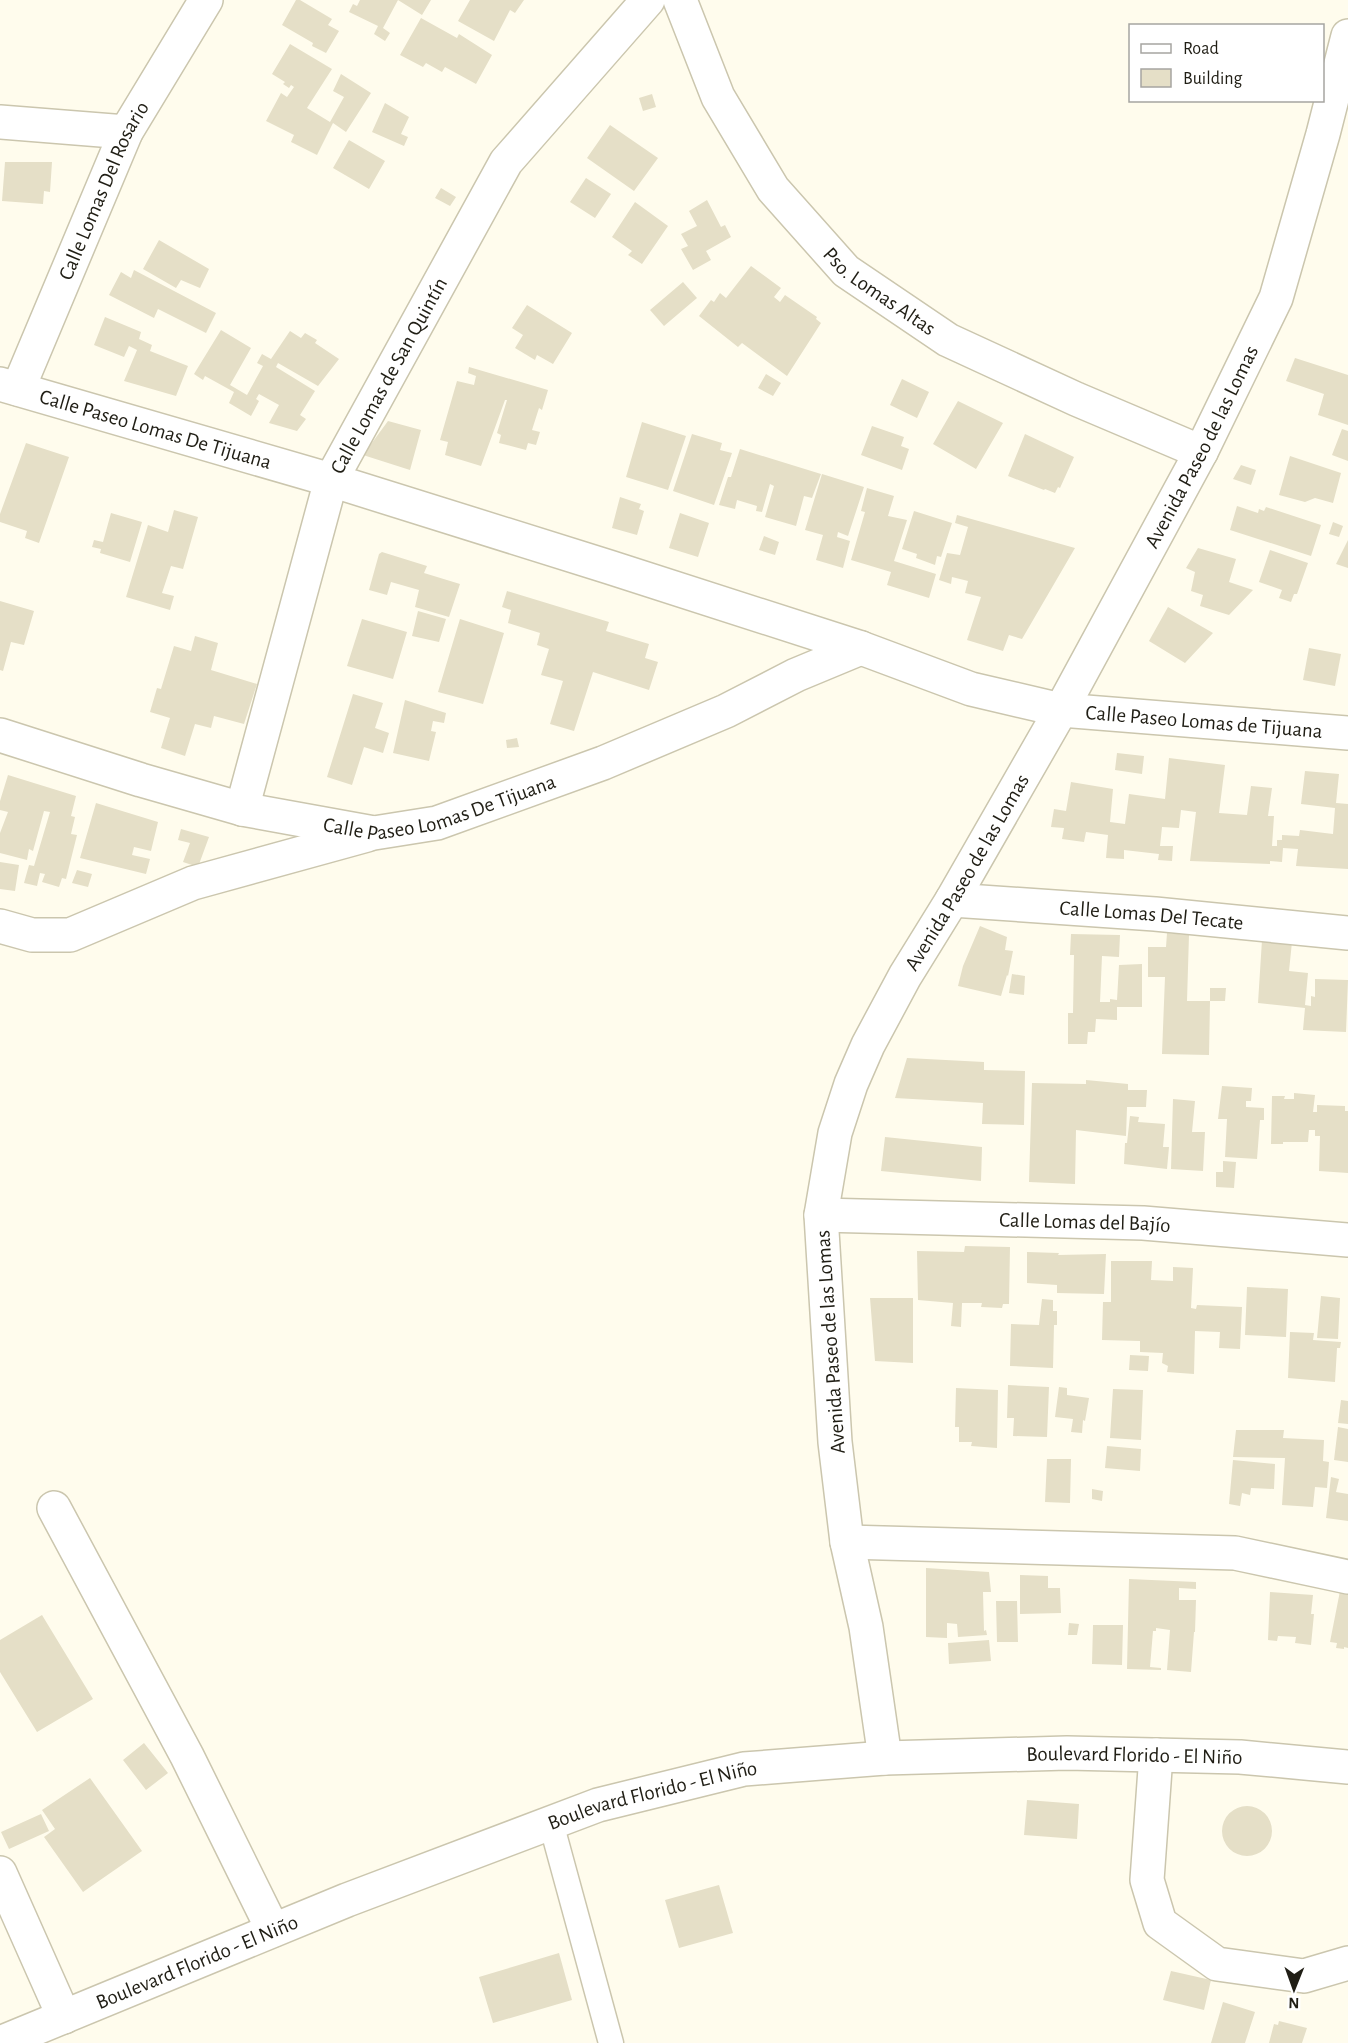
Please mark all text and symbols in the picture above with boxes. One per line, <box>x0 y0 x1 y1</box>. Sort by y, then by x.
legend <box>1129 24 1324 102</box>
text: Road <box>1183 40 1219 58</box>
text: Building <box>1183 70 1243 88</box>
street label: Calle Lomas Del Rosario <box>55 98 153 283</box>
street label: Pso. Lomas Altas <box>819 243 939 339</box>
street label: Calle Lomas de San Quintín <box>327 274 451 478</box>
street label: Avenida Paseo de las Lomas <box>1141 342 1262 552</box>
street label: Calle Paseo Lomas De Tijuana <box>37 386 274 473</box>
street label: Calle Paseo Lomas de Tijuana <box>1085 702 1324 742</box>
street label: Avenida Paseo de las Lomas <box>901 770 1033 974</box>
street label: Calle Paseo Lomas De Tijuana <box>321 771 559 844</box>
street label: Calle Lomas Del Tecate <box>1059 897 1244 934</box>
street label: Calle Lomas del Bajío <box>999 1209 1171 1236</box>
street label: Avenida Paseo de las Lomas <box>812 1229 849 1455</box>
street label: Boulevard Florido - El Niño <box>1026 1743 1243 1768</box>
street label: Boulevard Florido - El Niño <box>545 1758 758 1834</box>
street label: Boulevard Florido - El Niño <box>93 1911 301 2013</box>
north arrow <box>1264 1959 1324 2019</box>
text: N <box>1288 1995 1299 2011</box>

